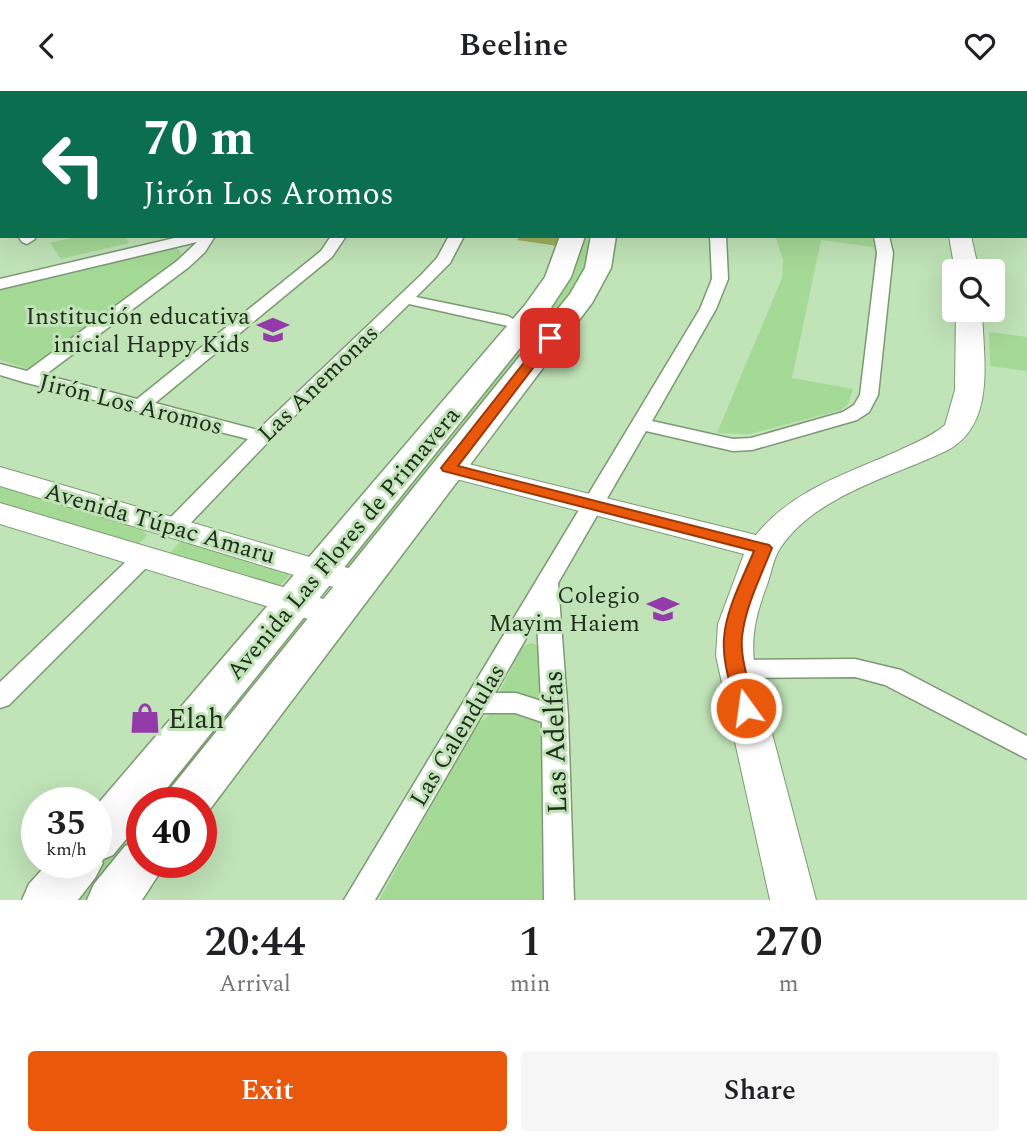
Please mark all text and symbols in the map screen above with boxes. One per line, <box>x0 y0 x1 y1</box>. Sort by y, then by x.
text: Beeline <box>459 21 568 70</box>
icon: back <box>28 27 66 65</box>
icon: heart <box>961 27 999 65</box>
text: 70 m <box>143 102 254 177</box>
icon: left <box>28 119 119 210</box>
text: Jirón Los Aromos <box>143 170 394 219</box>
map controls <box>942 259 1005 322</box>
button: search <box>942 259 1005 322</box>
place label: Institución educativa inicial Happy Kids <box>26 299 250 363</box>
pin <box>520 308 580 368</box>
school or university icon: Institución educativa inicial Happy Kids <box>256 313 290 347</box>
street label: Las Anemonas <box>250 316 387 451</box>
icon: arrive <box>531 319 569 357</box>
street label: Jirón Los Aromos <box>35 365 226 445</box>
street label: Avenida Las Flores de Primavera <box>218 399 469 688</box>
street label: Avenida Túpac Amaru <box>40 474 279 574</box>
place label: Colegio Mayim Haiem <box>489 578 640 642</box>
school or university icon: Colegio Mayim Haiem <box>646 592 680 626</box>
street label: Las Calendulas <box>401 657 515 814</box>
street label: Las Adelfas <box>532 669 579 815</box>
position arrow <box>709 671 783 745</box>
place label: Elah <box>168 698 224 741</box>
shop icon: Elah <box>128 701 162 735</box>
speed limit sign: 40 <box>126 787 217 878</box>
text: 35 <box>47 797 86 850</box>
text: km/h <box>46 836 87 863</box>
text: 20:44 <box>205 911 306 974</box>
text: 1 <box>519 911 541 974</box>
text: 270 <box>755 911 822 974</box>
text: Arrival <box>219 967 291 1002</box>
text: min <box>510 967 550 1002</box>
text: m <box>779 967 799 1002</box>
button: Exit <box>28 1051 507 1131</box>
button: Share <box>521 1051 999 1131</box>

